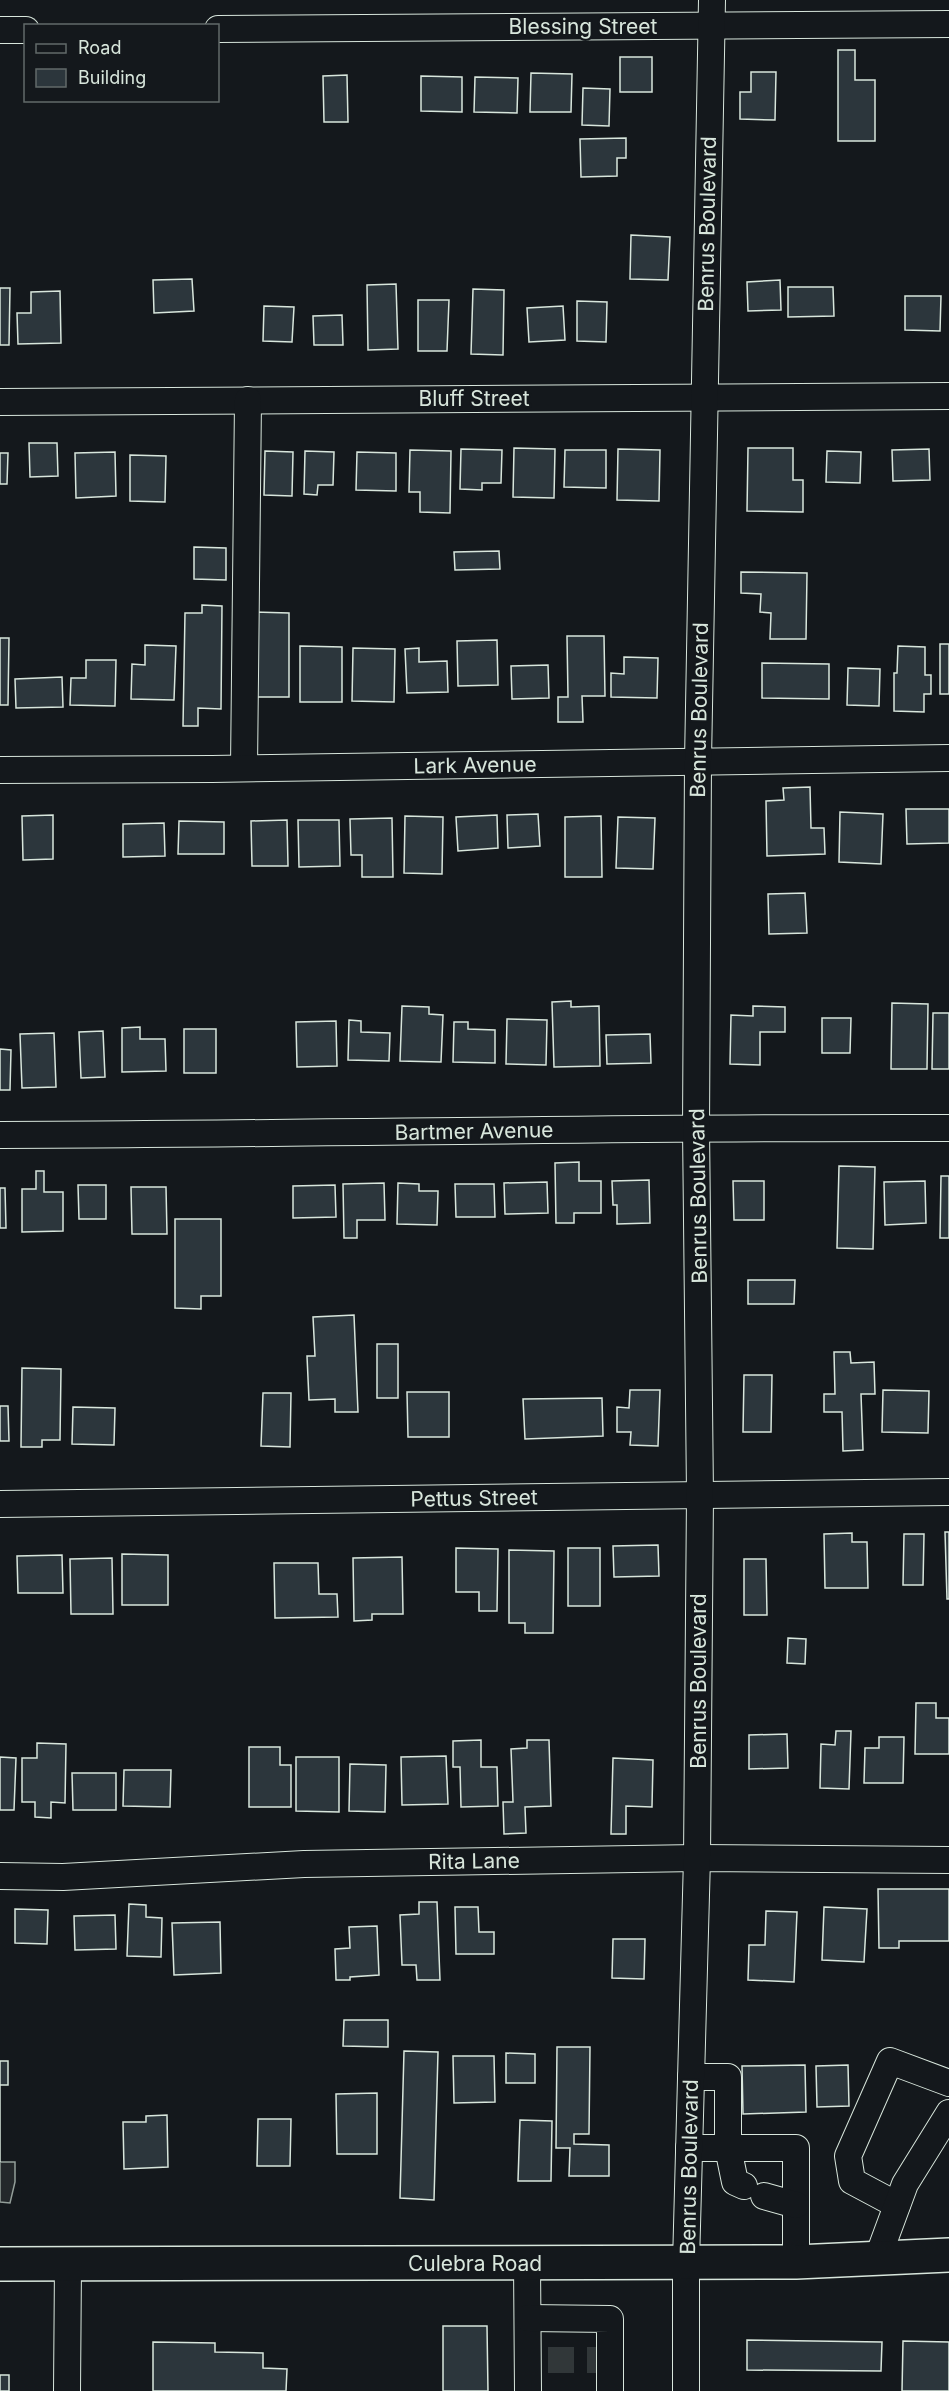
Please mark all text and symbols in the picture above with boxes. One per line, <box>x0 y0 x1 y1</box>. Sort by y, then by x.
street label: Blessing Street <box>509 14 658 39</box>
legend <box>24 24 219 102</box>
text: Road <box>78 37 121 58</box>
text: Building <box>78 67 146 88</box>
street label: Benrus Boulevard <box>693 136 721 312</box>
street label: Bluff Street <box>418 386 530 411</box>
street label: Benrus Boulevard <box>685 622 713 798</box>
street label: Lark Avenue <box>413 751 537 779</box>
street label: Benrus Boulevard <box>684 1108 712 1284</box>
street label: Bartmer Avenue <box>394 1117 554 1145</box>
street label: Pettus Street <box>410 1484 538 1512</box>
street label: Benrus Boulevard <box>686 1593 711 1769</box>
street label: Rita Lane <box>428 1848 520 1874</box>
street label: Benrus Boulevard <box>675 2079 703 2255</box>
street label: Culebra Road <box>408 2251 542 2276</box>

